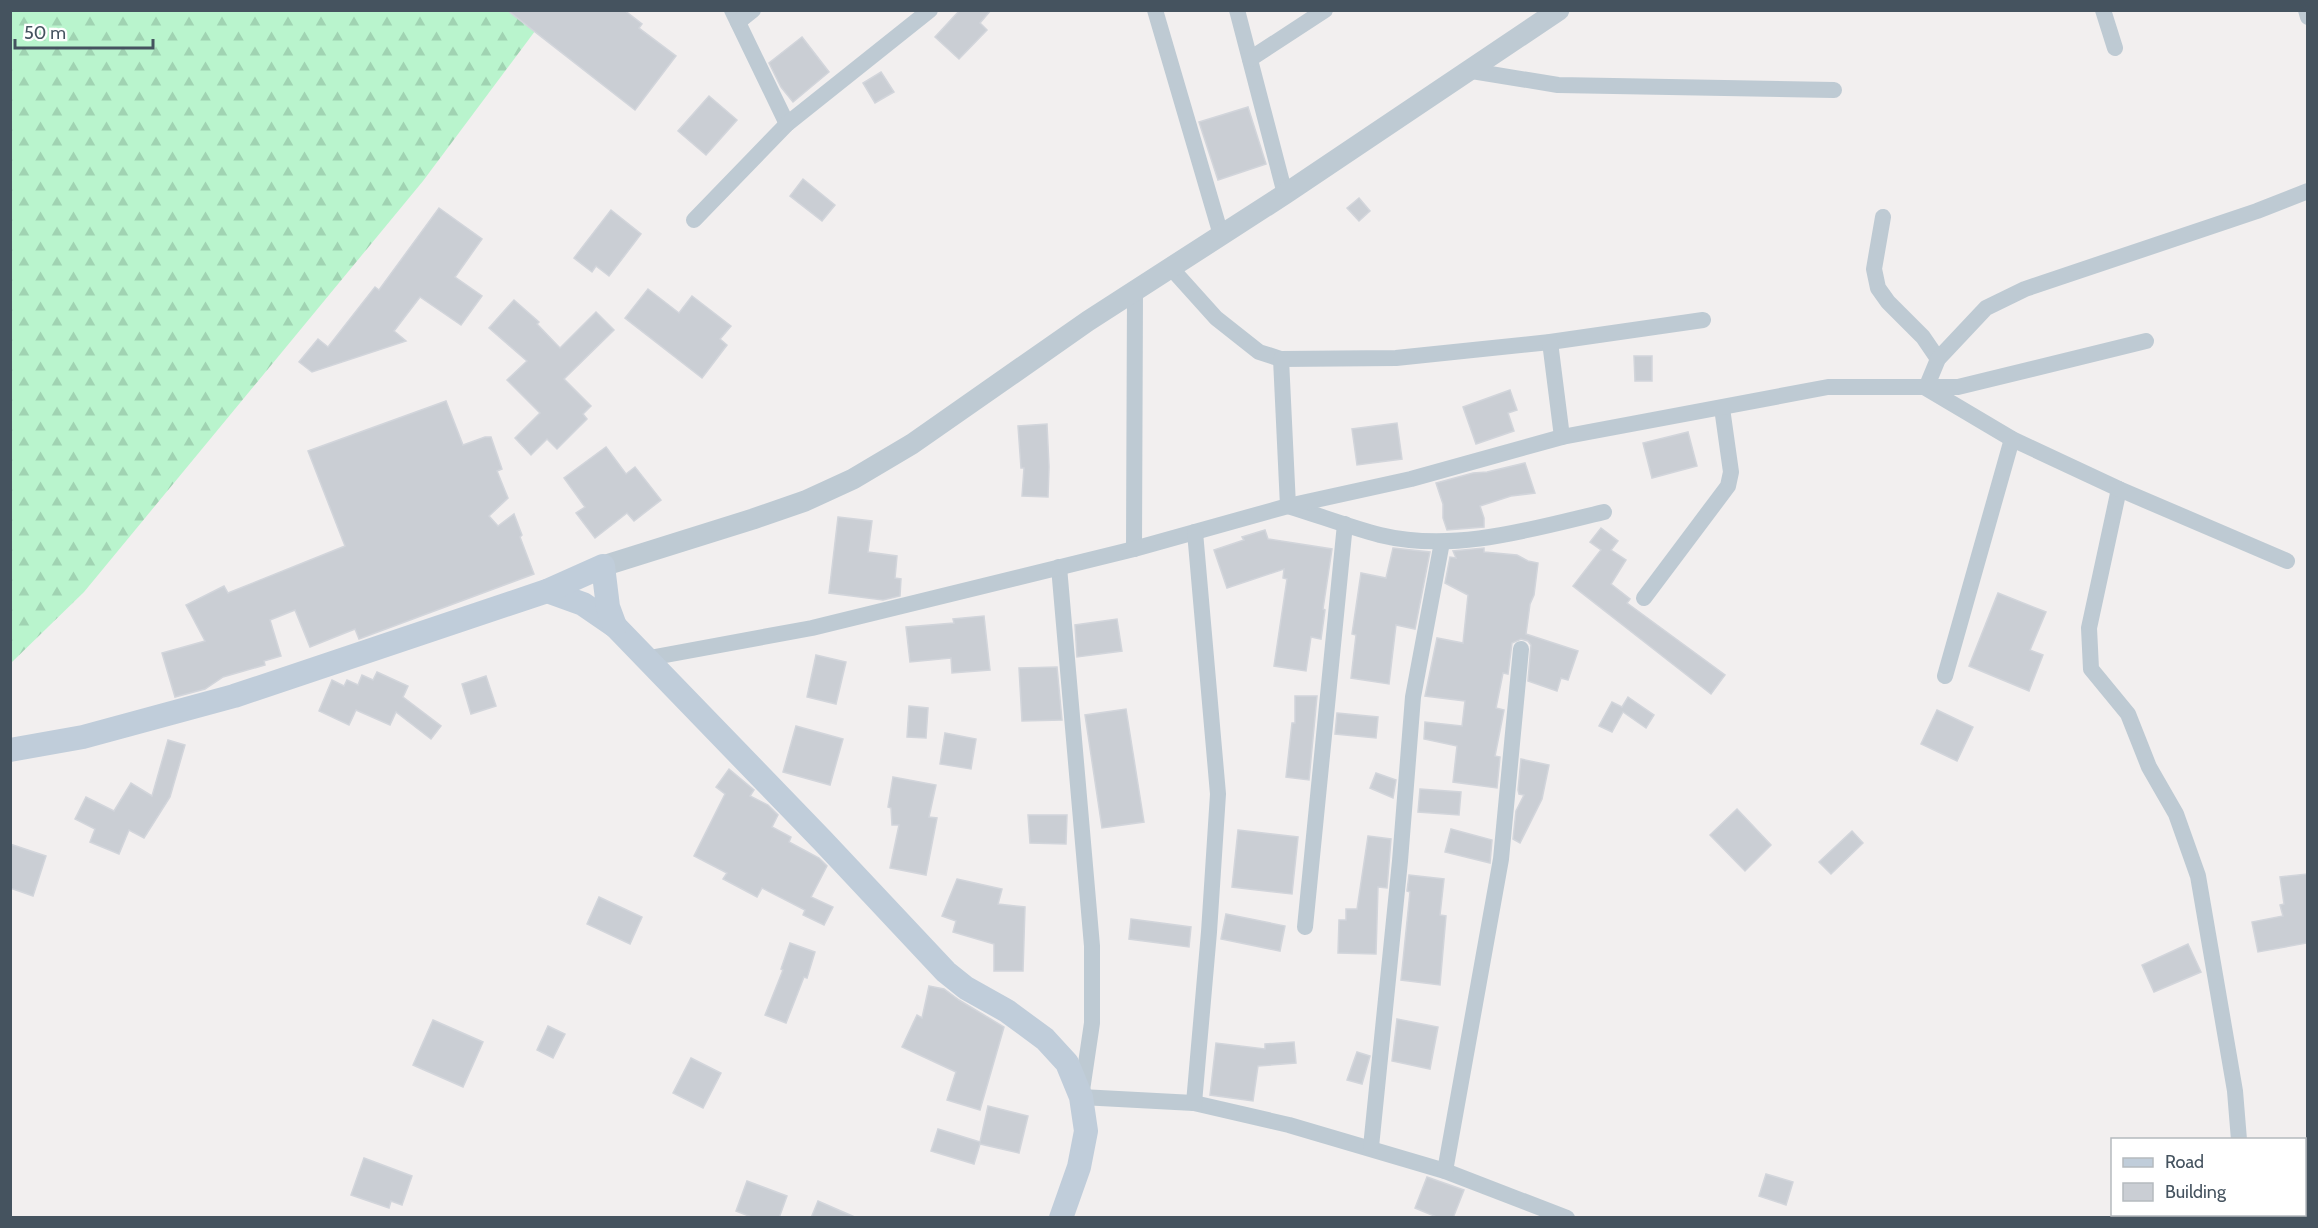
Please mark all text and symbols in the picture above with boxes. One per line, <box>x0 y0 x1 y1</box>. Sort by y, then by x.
scale bar <box>15 12 153 50</box>
text: 50 m <box>24 22 66 44</box>
legend <box>2111 1138 2306 1216</box>
text: Road <box>2165 1151 2204 1173</box>
text: Building <box>2165 1181 2227 1203</box>

